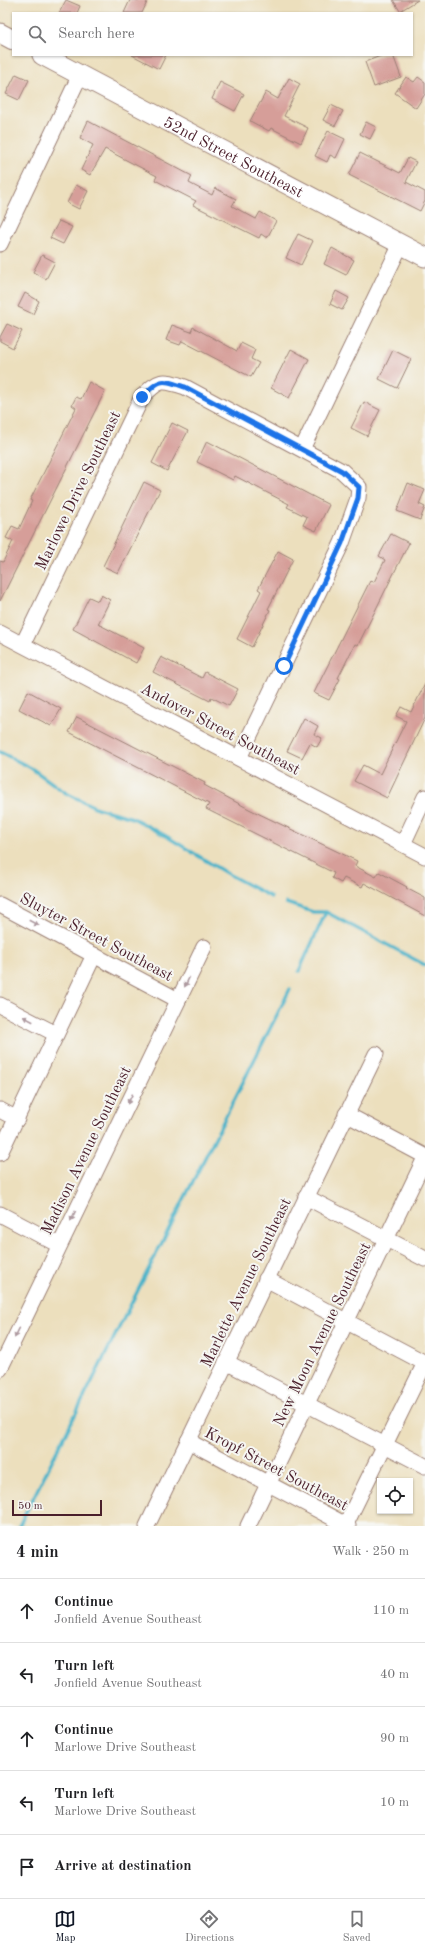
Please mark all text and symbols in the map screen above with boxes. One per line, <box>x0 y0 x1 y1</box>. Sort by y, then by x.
search box <box>12 12 413 56</box>
icon: search <box>26 23 48 45</box>
text: Search here <box>58 27 135 42</box>
street label: 52nd Street Southeast <box>160 115 306 202</box>
route end <box>133 388 151 406</box>
street label: Marlowe Drive Southeast <box>33 408 124 573</box>
route start <box>275 657 293 675</box>
street label: Andover Street Southeast <box>138 681 303 779</box>
street label: Sluyter Street Southeast <box>17 891 176 985</box>
one-way arrow <box>29 920 40 927</box>
one-way arrow <box>184 976 190 987</box>
one-way arrow <box>22 1016 34 1023</box>
street label: Madison Avenue Southeast <box>39 1064 135 1238</box>
one-way arrow <box>127 1093 133 1104</box>
street label: Marlette Avenue Southeast <box>199 1195 295 1370</box>
one-way arrow <box>70 1210 77 1222</box>
street label: New Moon Avenue Southeast <box>271 1240 375 1430</box>
one-way arrow <box>14 1327 20 1339</box>
street label: Kropf Street Southeast <box>202 1425 351 1515</box>
map controls <box>377 1478 413 1514</box>
button: locate <box>377 1478 413 1514</box>
scale bar <box>12 1498 102 1517</box>
text: 50 m <box>18 1501 43 1512</box>
text: 4 min <box>16 1544 59 1561</box>
text: Walk · 250 m <box>332 1545 409 1558</box>
text: Continue <box>54 1595 113 1610</box>
icon: ahead <box>16 1600 38 1622</box>
text: 110 m <box>372 1604 409 1617</box>
text: Jonfield Avenue Southeast <box>54 1613 202 1626</box>
text: Turn left <box>54 1659 114 1674</box>
icon: left <box>16 1664 38 1686</box>
text: 40 m <box>380 1668 409 1681</box>
text: Jonfield Avenue Southeast <box>54 1677 202 1690</box>
text: Continue <box>54 1723 113 1738</box>
icon: ahead <box>16 1728 38 1750</box>
text: 90 m <box>380 1732 409 1745</box>
text: Marlowe Drive Southeast <box>54 1741 196 1754</box>
text: Turn left <box>54 1787 114 1802</box>
icon: left <box>16 1792 38 1814</box>
text: 10 m <box>380 1796 409 1809</box>
text: Marlowe Drive Southeast <box>54 1805 196 1818</box>
icon: arrive <box>16 1856 38 1878</box>
text: Arrive at destination <box>54 1859 192 1874</box>
tab: Map <box>54 1908 76 1946</box>
tab: Directions <box>185 1908 234 1946</box>
tab: Saved <box>343 1908 371 1946</box>

